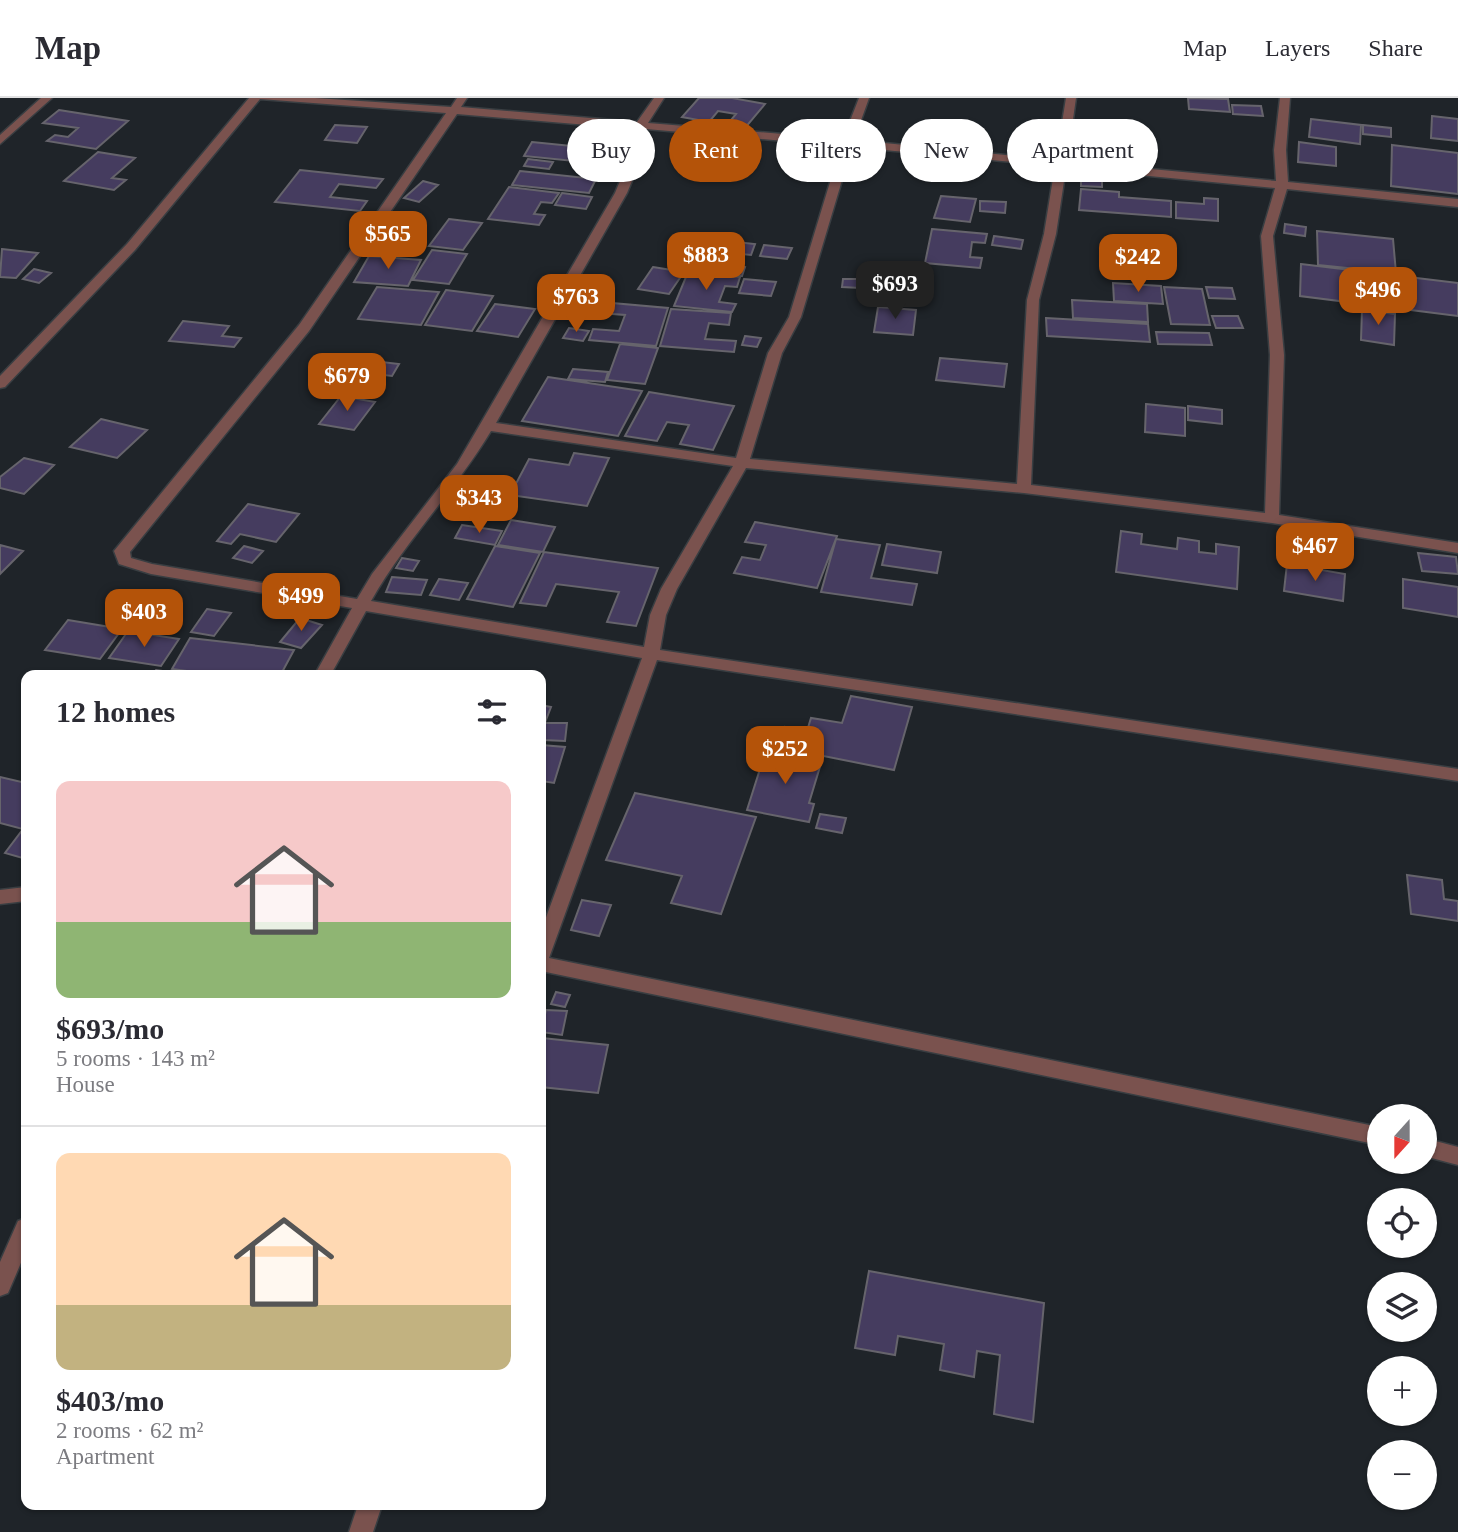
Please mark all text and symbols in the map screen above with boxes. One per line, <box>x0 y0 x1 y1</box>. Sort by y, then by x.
text: Map <box>35 30 101 66</box>
text: Map <box>1183 35 1227 61</box>
text: Layers <box>1265 35 1330 61</box>
text: Share <box>1368 35 1423 61</box>
chip: Buy <box>567 119 655 182</box>
chip: Rent <box>669 119 762 182</box>
chip: Filters <box>776 119 886 182</box>
chip: New <box>900 119 993 182</box>
chip: Apartment <box>1007 119 1158 182</box>
pin: $565 <box>347 212 429 271</box>
text: $565 <box>365 221 411 246</box>
pin: $883 <box>665 232 747 292</box>
pin: $242 <box>1097 234 1179 294</box>
text: $883 <box>683 242 729 267</box>
text: $242 <box>1115 244 1161 269</box>
pin: $693 <box>854 262 936 321</box>
pin: $496 <box>1337 268 1419 327</box>
text: $693 <box>872 271 918 296</box>
pin: $763 <box>535 274 617 334</box>
text: $496 <box>1355 277 1401 302</box>
text: $763 <box>553 284 599 309</box>
pin: $679 <box>306 354 388 413</box>
text: $679 <box>324 363 370 388</box>
pin: $343 <box>438 476 520 535</box>
text: $343 <box>456 485 502 510</box>
pin: $467 <box>1274 524 1356 583</box>
text: $467 <box>1292 533 1338 558</box>
pin: $499 <box>260 574 342 633</box>
text: $499 <box>278 583 324 608</box>
pin: $403 <box>103 589 185 649</box>
text: $403 <box>121 599 167 624</box>
icon: filters <box>473 693 511 731</box>
text: 12 homes <box>56 695 175 728</box>
pin: $252 <box>744 726 826 786</box>
text: $252 <box>762 736 808 761</box>
icon: home <box>221 827 347 953</box>
text: $693/mo <box>56 1012 164 1045</box>
text: 5 rooms · 143 m² <box>56 1046 215 1071</box>
text: House <box>56 1072 115 1097</box>
north arrow <box>1367 1104 1437 1174</box>
map controls <box>1367 1104 1437 1510</box>
button: locate <box>1367 1188 1437 1258</box>
icon: home <box>221 1199 347 1325</box>
button: layers <box>1367 1272 1437 1342</box>
button: + <box>1367 1356 1437 1426</box>
text: $403/mo <box>56 1384 164 1417</box>
text: 2 rooms · 62 m² <box>56 1418 203 1443</box>
button: − <box>1367 1440 1437 1510</box>
text: Apartment <box>56 1444 154 1469</box>

